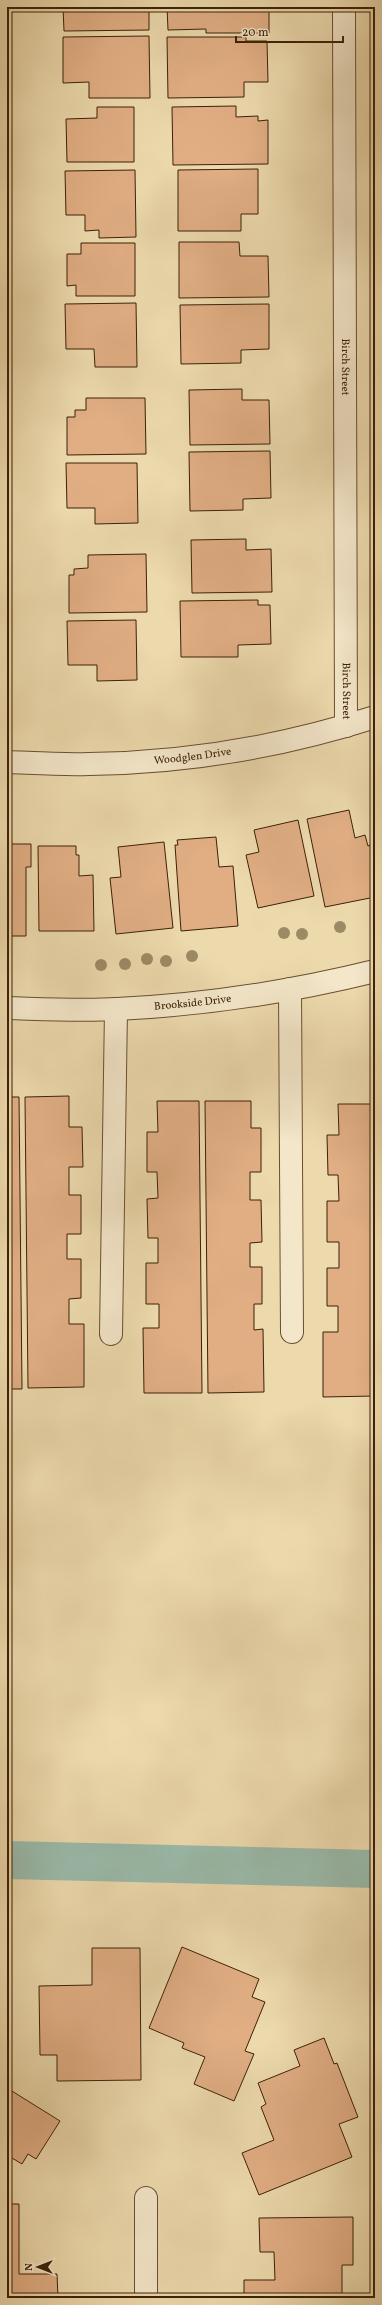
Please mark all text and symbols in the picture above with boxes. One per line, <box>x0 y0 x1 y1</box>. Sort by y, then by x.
scale bar <box>236 18 343 44</box>
text: 20 m <box>242 25 269 41</box>
street label: Birch Street <box>337 338 353 396</box>
street label: Birch Street <box>338 662 353 720</box>
street label: Woodglen Drive <box>153 744 232 768</box>
street label: Brookside Drive <box>154 991 232 1014</box>
north arrow <box>18 2247 58 2287</box>
text: N <box>22 2263 37 2271</box>

